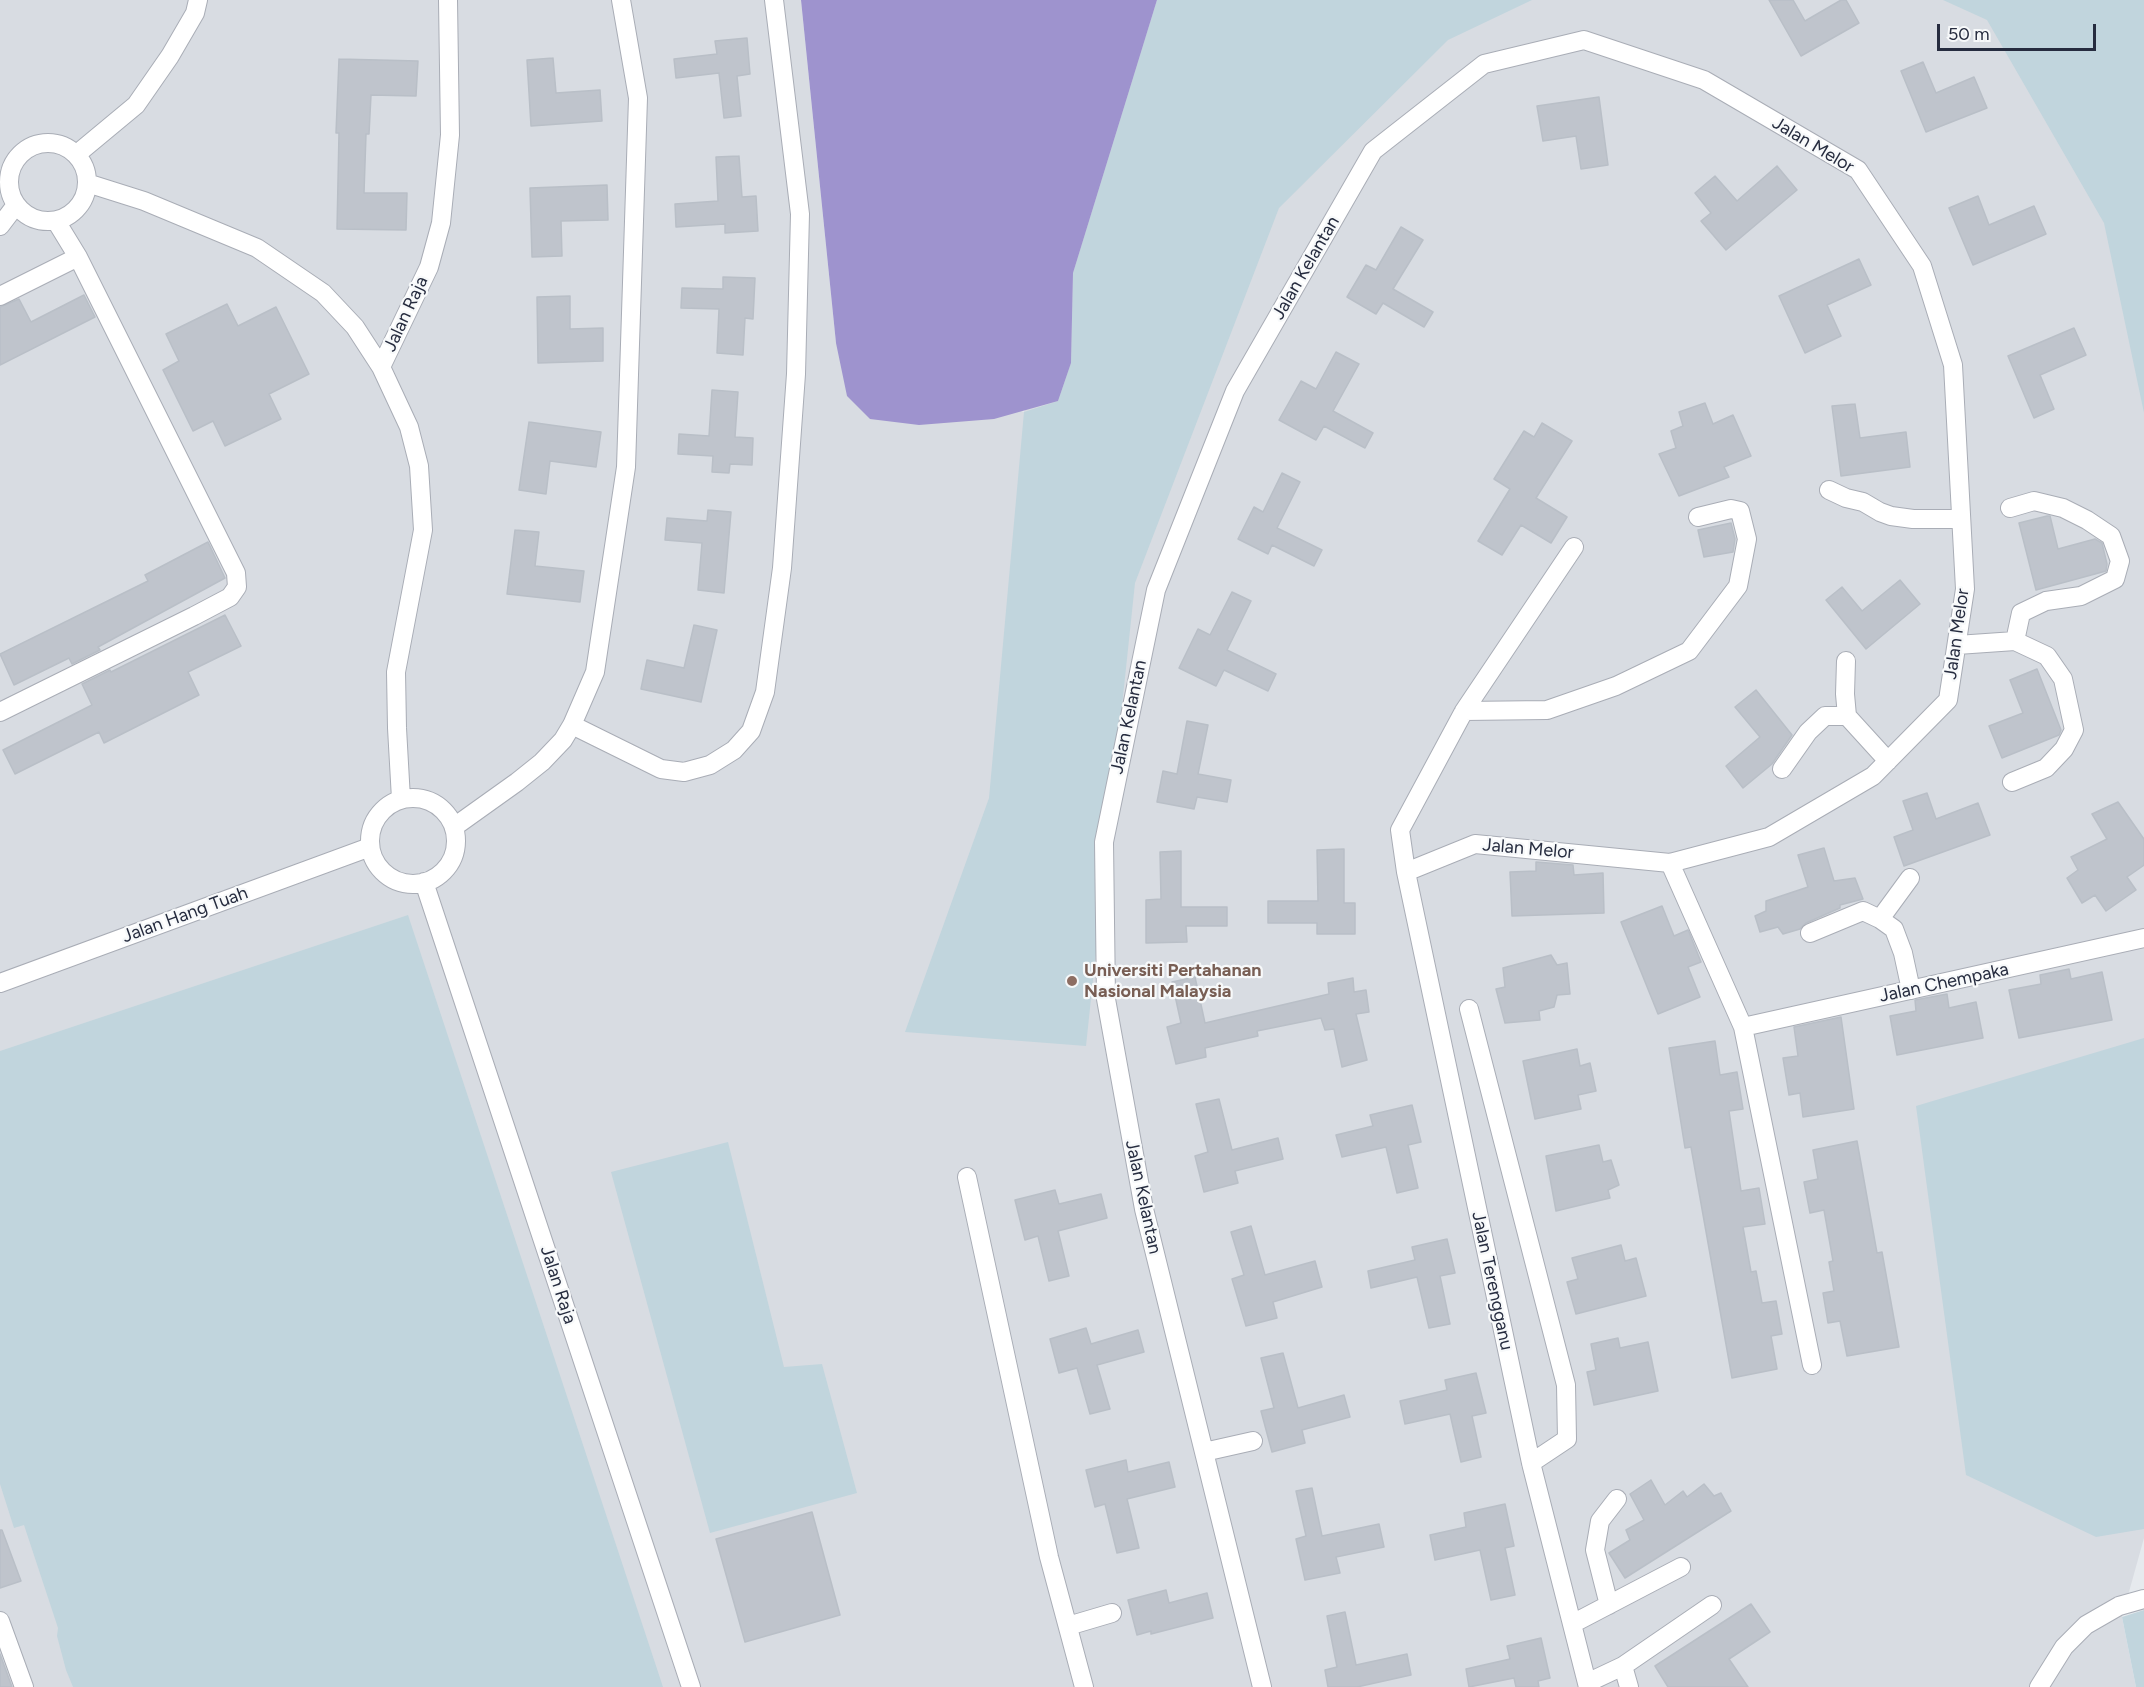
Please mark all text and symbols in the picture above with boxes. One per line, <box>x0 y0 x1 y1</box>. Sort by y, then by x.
scale bar <box>1940 12 2099 50</box>
text: 50 m <box>1948 23 1990 45</box>
street label: Jalan Melor <box>1768 112 1858 178</box>
street label: Jalan Kelantan <box>1268 212 1344 324</box>
street label: Jalan Raja <box>379 273 433 355</box>
street label: Jalan Melor <box>1940 587 1974 681</box>
street label: Jalan Kelantan <box>1106 658 1152 776</box>
street label: Jalan Melor <box>1481 834 1575 864</box>
street label: Jalan Hang Tuah <box>119 882 251 948</box>
street label: Jalan Chempaka <box>1877 959 2011 1007</box>
place label: Universiti Pertahanan Nasional Malaysia <box>1084 960 1261 1002</box>
marker: Universiti Pertahanan Nasional Malaysia <box>1065 974 1079 988</box>
street label: Jalan Kelantan <box>1120 1138 1166 1256</box>
street label: Jalan Terengganu <box>1467 1210 1517 1352</box>
street label: Jalan Raja <box>535 1243 581 1327</box>

